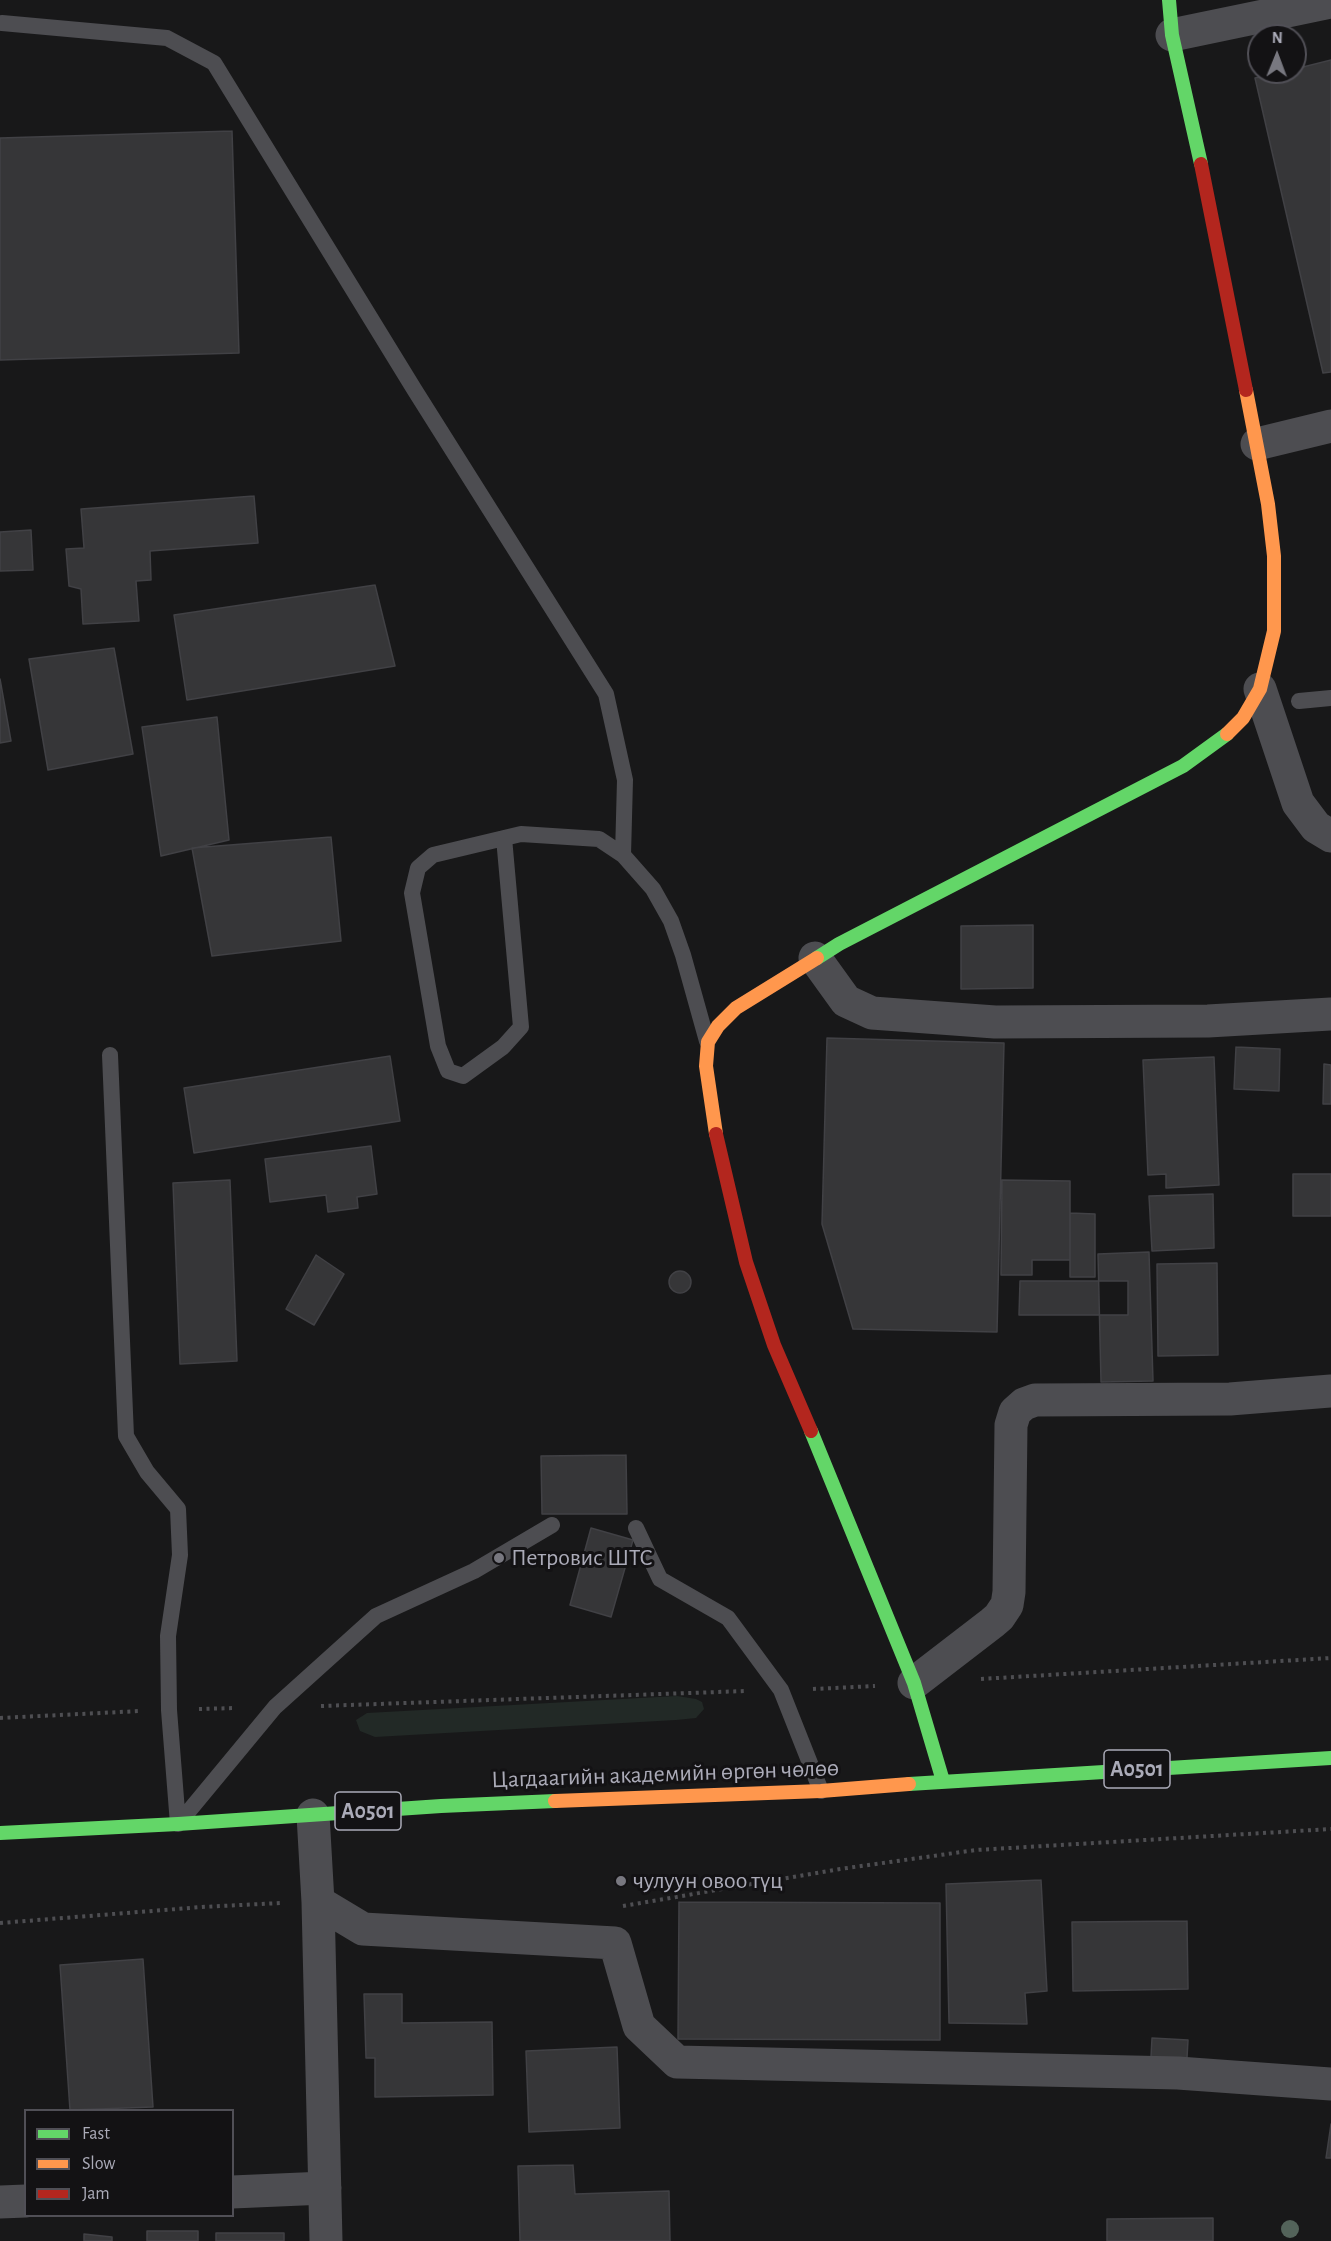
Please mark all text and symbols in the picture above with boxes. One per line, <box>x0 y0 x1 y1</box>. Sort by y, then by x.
north arrow <box>1247 24 1307 84</box>
text: N <box>1272 30 1283 46</box>
place label: Петровис ШТС <box>511 1544 653 1572</box>
marker: Петровис ШТС <box>492 1551 506 1565</box>
road number: A0501 <box>1104 1750 1170 1788</box>
street label: Цагдаагийн академийн өргөн чөлөө <box>491 1754 839 1794</box>
road number: A0501 <box>335 1792 401 1830</box>
place label: чулуун овоо түц <box>633 1867 783 1895</box>
marker: чулуун овоо түц <box>614 1874 628 1888</box>
legend <box>24 2109 234 2217</box>
text: Fast <box>82 2125 110 2143</box>
text: Slow <box>82 2155 115 2173</box>
text: Jam <box>82 2185 110 2203</box>

